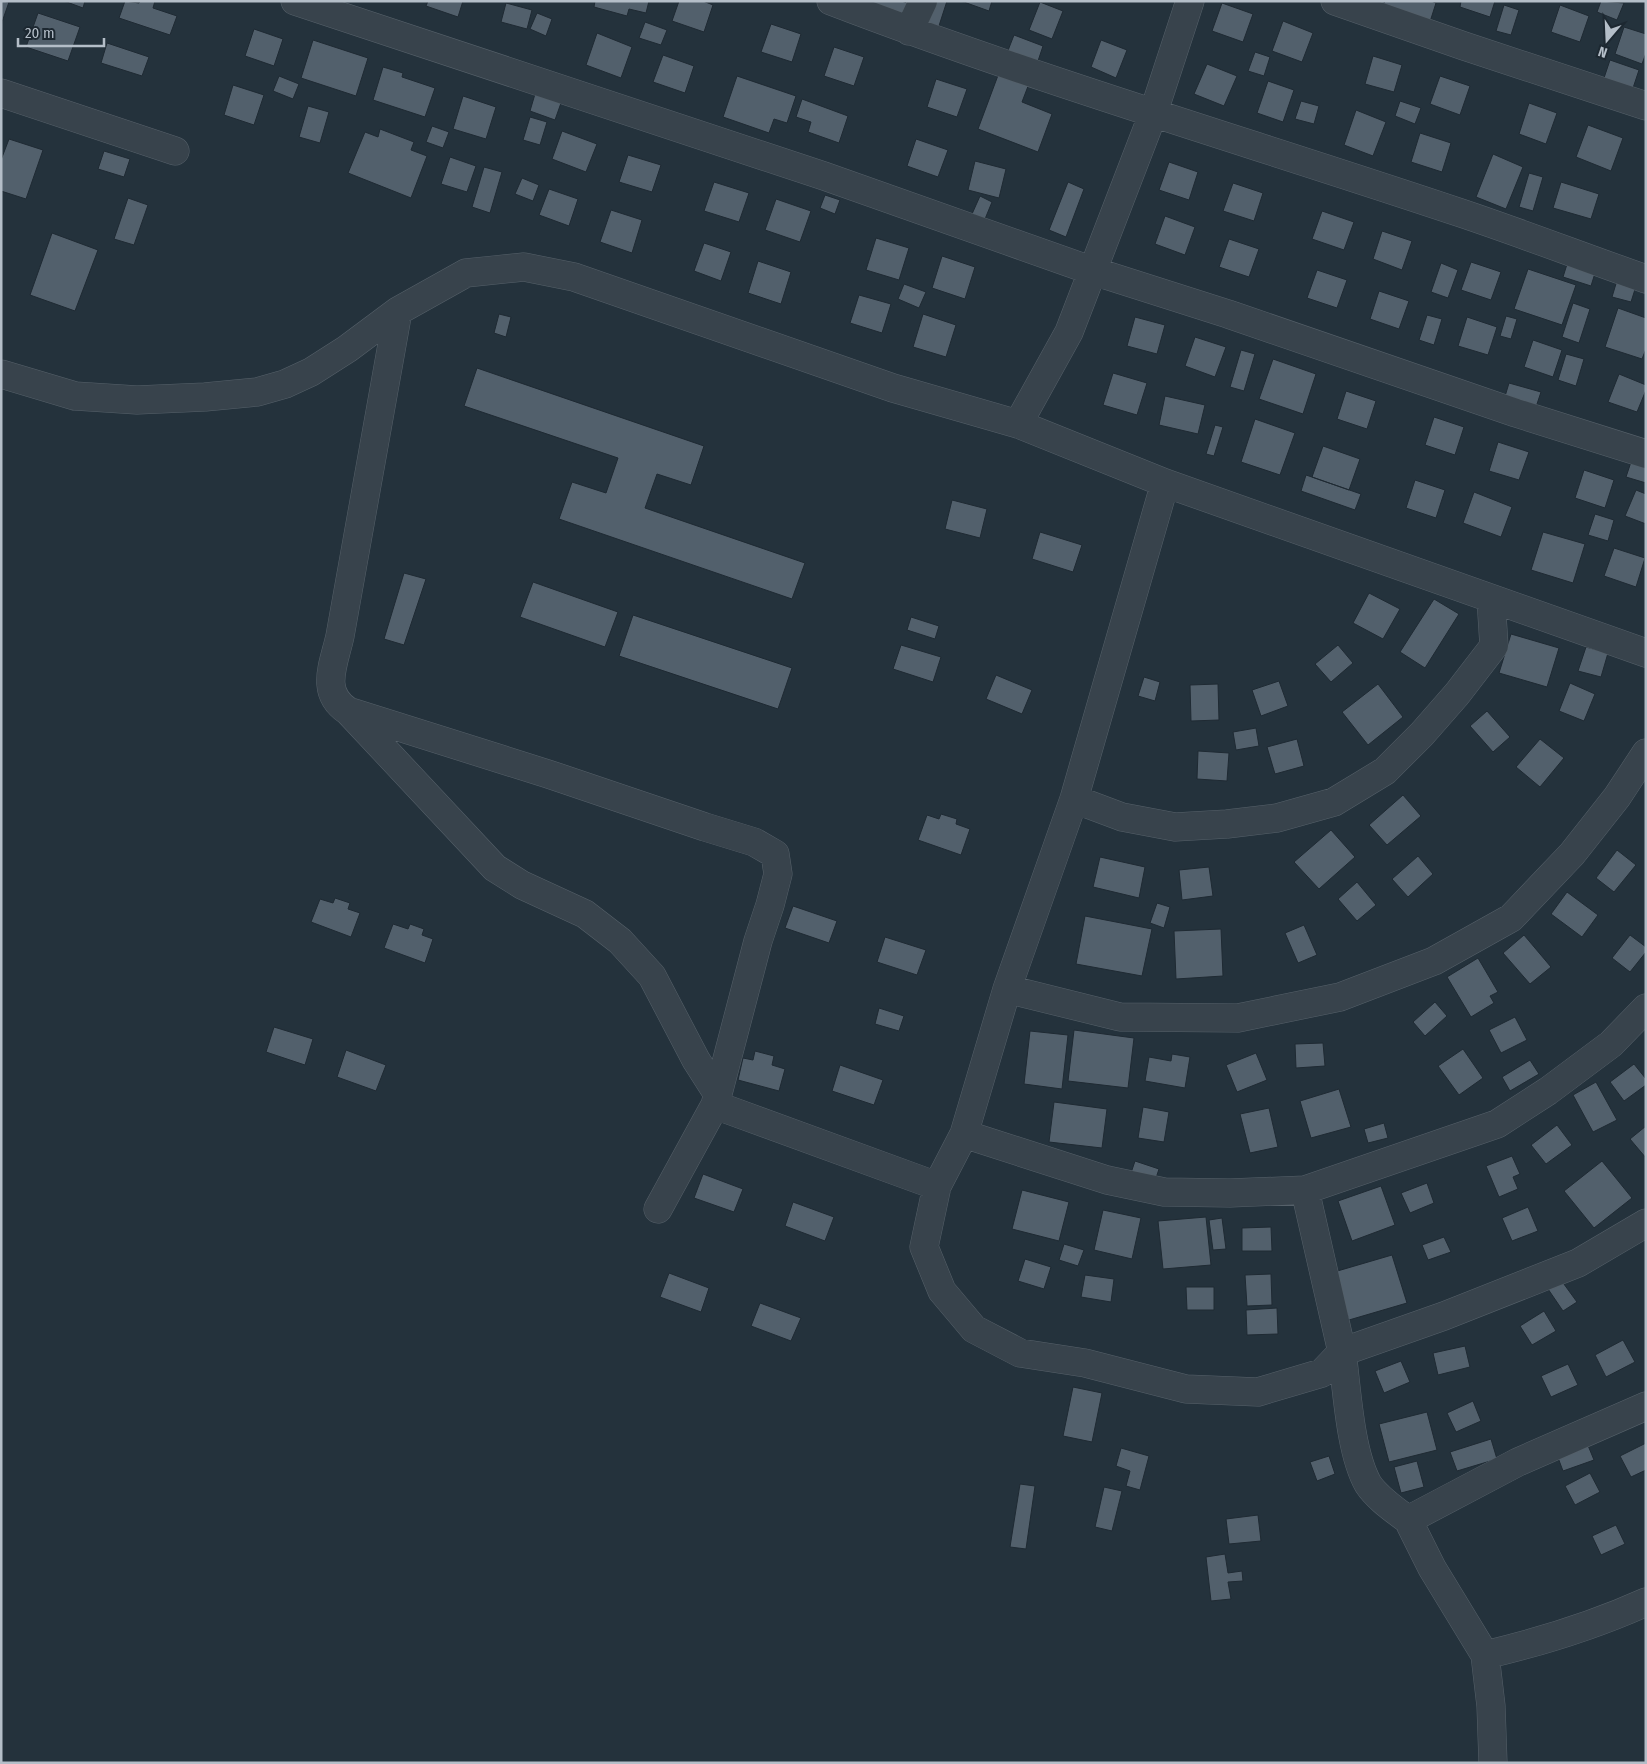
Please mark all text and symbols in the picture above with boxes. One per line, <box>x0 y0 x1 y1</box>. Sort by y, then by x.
scale bar <box>18 15 104 47</box>
north arrow <box>1582 15 1632 65</box>
text: 20 m <box>25 24 55 42</box>
text: N <box>1596 42 1610 61</box>

